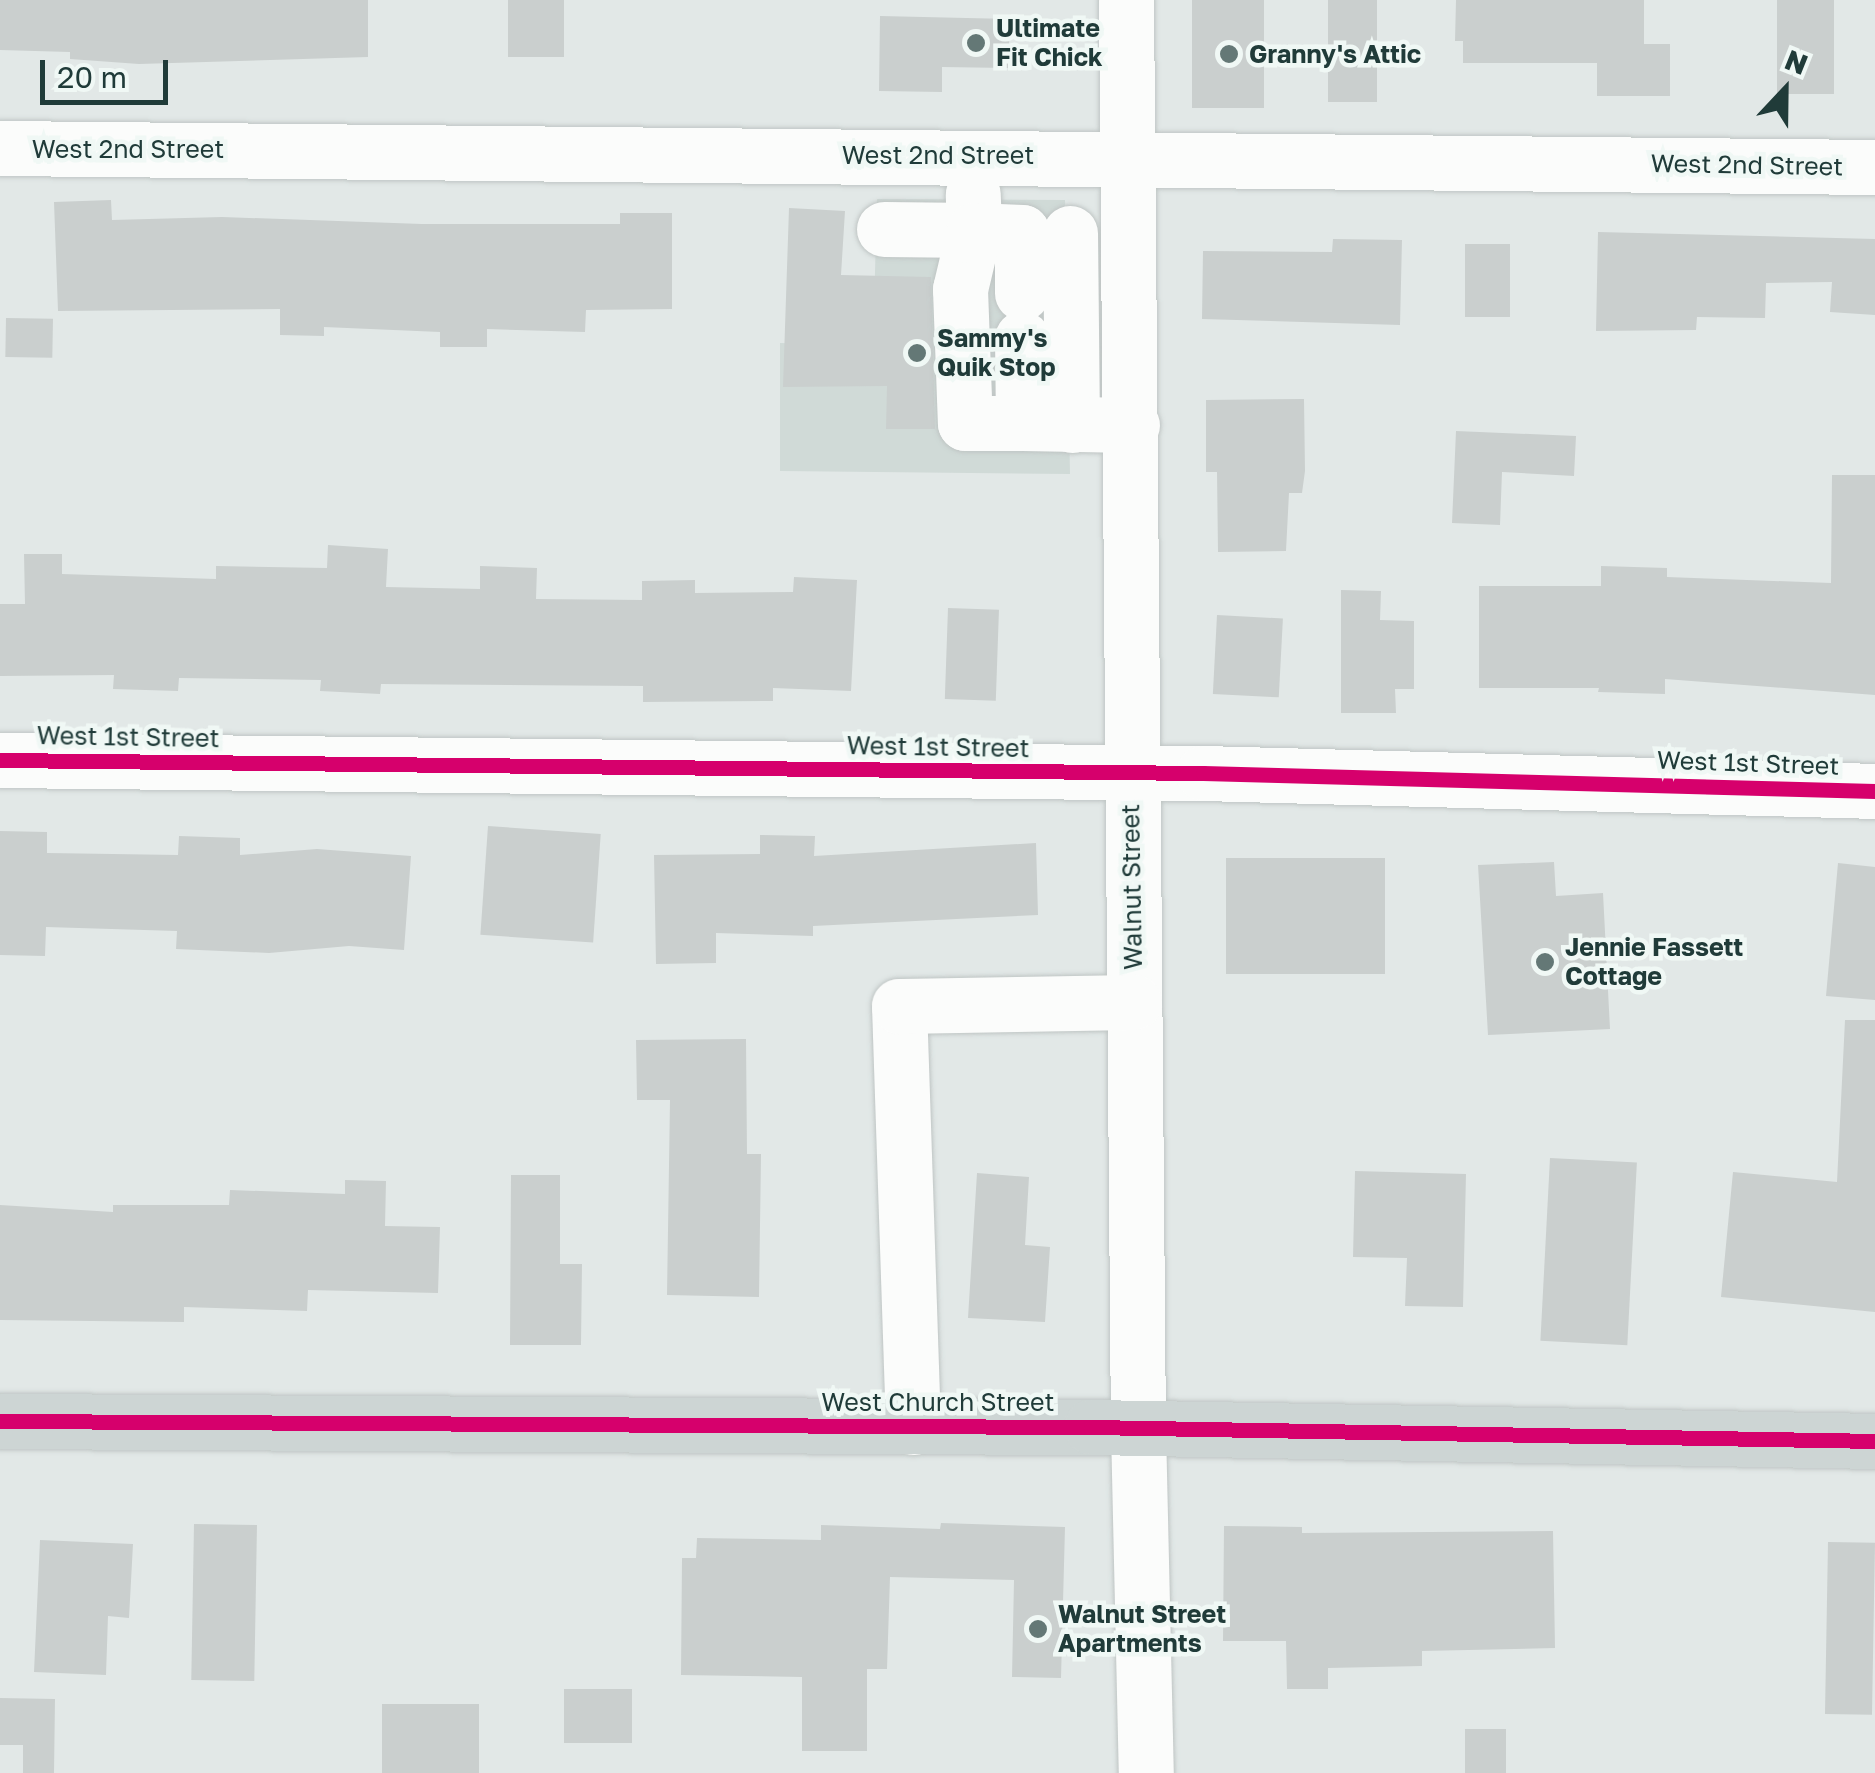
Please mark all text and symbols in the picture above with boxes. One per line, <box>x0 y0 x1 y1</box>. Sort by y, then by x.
place label: Ultimate Fit Chick <box>996 14 1103 73</box>
marker: Ultimate Fit Chick <box>965 32 987 54</box>
place label: Granny's Attic <box>1249 39 1421 69</box>
scale bar <box>45 40 172 102</box>
north arrow <box>1735 40 1835 140</box>
text: N <box>1780 42 1812 81</box>
marker: Granny's Attic <box>1218 43 1240 65</box>
text: 20 m <box>57 59 127 95</box>
street label: West 2nd Street <box>32 134 224 164</box>
street label: West 2nd Street <box>842 140 1034 170</box>
street label: West 2nd Street <box>1651 148 1843 182</box>
place label: Sammy's Quik Stop <box>937 324 1056 383</box>
marker: Sammy's Quik Stop <box>906 342 928 364</box>
street label: West 1st Street <box>36 720 220 754</box>
street label: West 1st Street <box>846 730 1030 764</box>
street label: West 1st Street <box>1656 745 1840 781</box>
street label: Walnut Street <box>1116 804 1148 970</box>
place label: Jennie Fassett Cottage <box>1565 933 1743 992</box>
marker: Jennie Fassett Cottage <box>1534 951 1556 973</box>
street label: West Church Street <box>821 1387 1055 1417</box>
place label: Walnut Street Apartments <box>1058 1600 1226 1659</box>
marker: Walnut Street Apartments <box>1027 1618 1049 1640</box>

